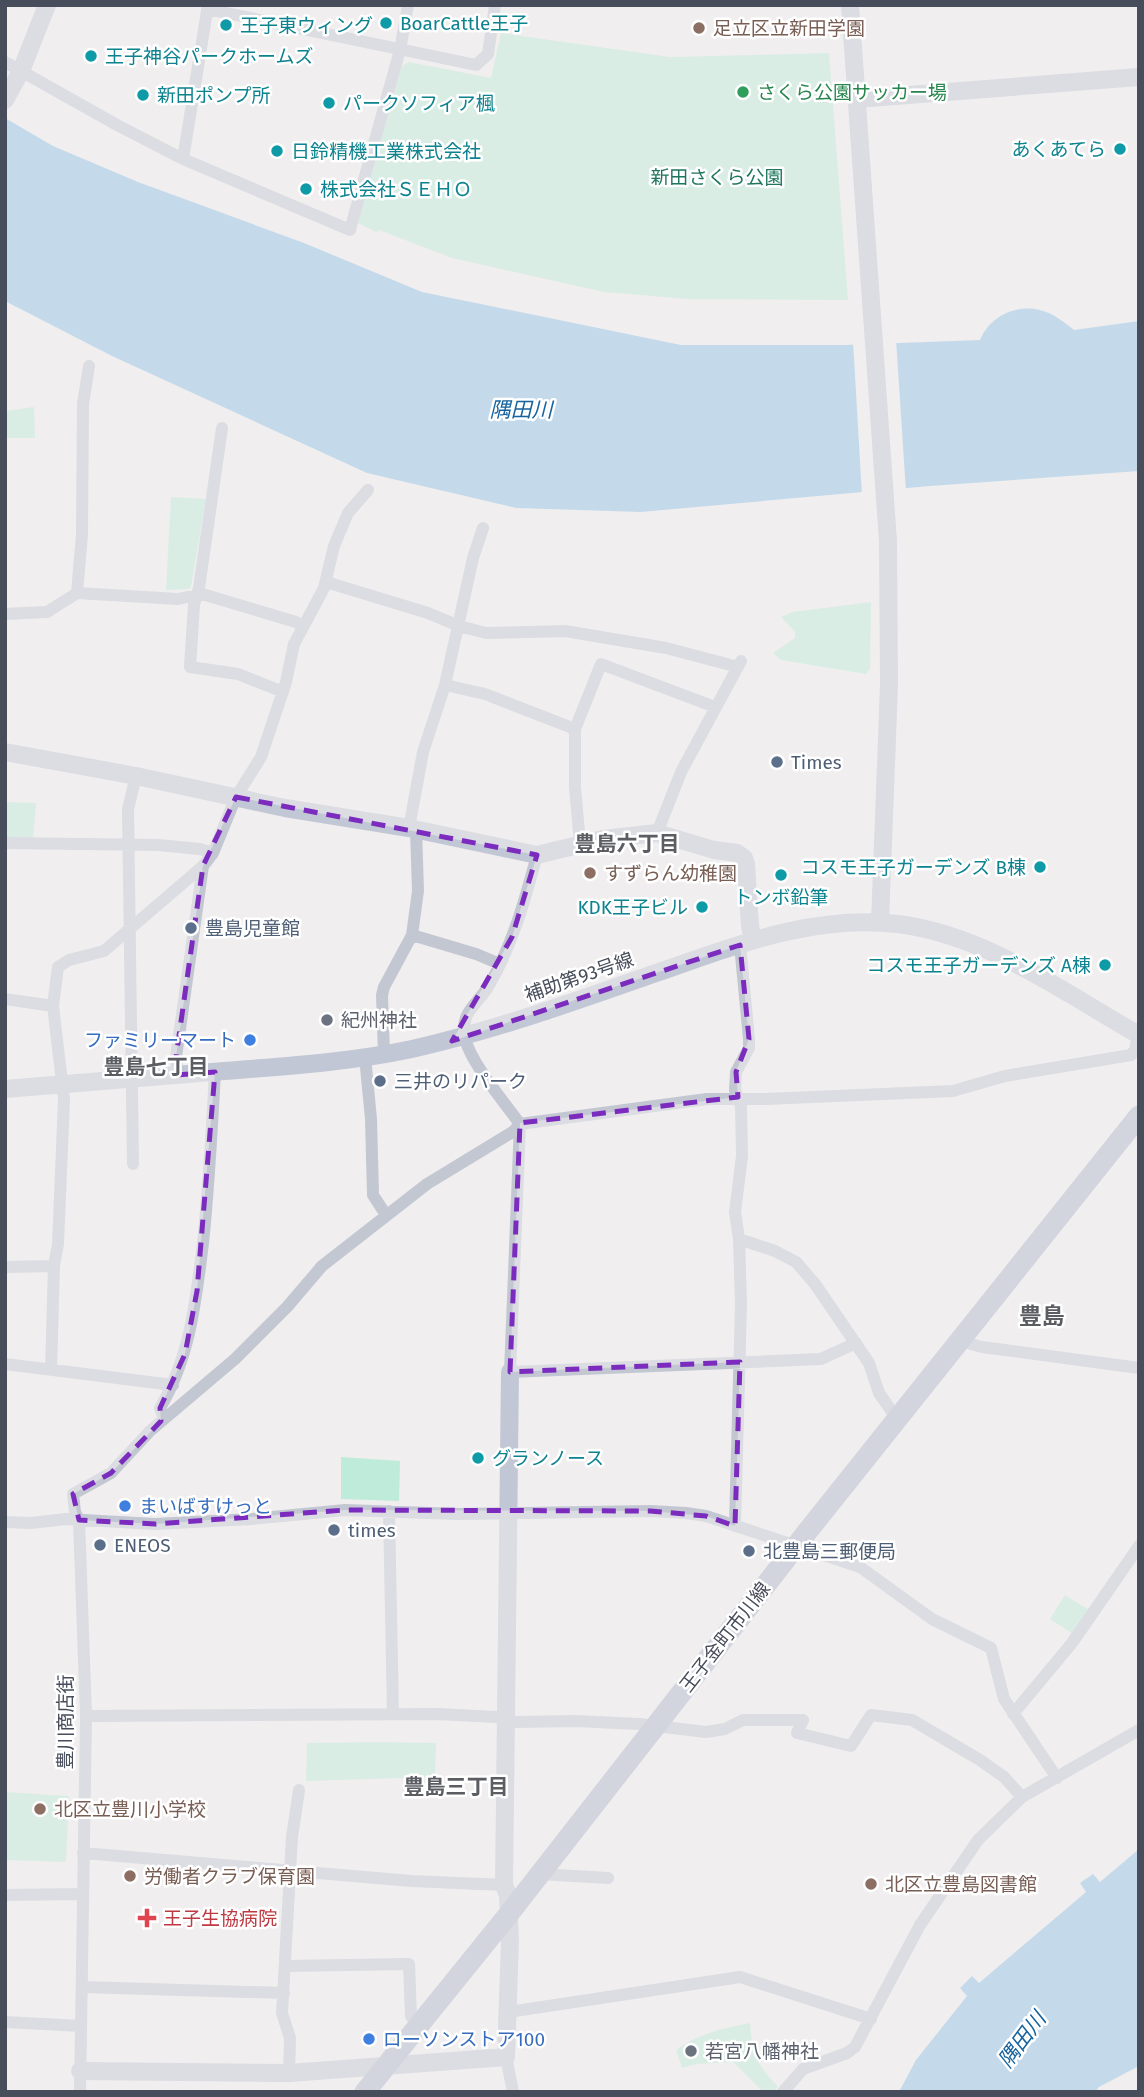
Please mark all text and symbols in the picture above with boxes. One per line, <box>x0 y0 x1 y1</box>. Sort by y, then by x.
place label: BoarCattle王子 <box>400 12 528 35</box>
place label: 王子東ウィング <box>240 14 373 37</box>
marker: BoarCattle王子 <box>378 15 394 31</box>
marker: 王子東ウィング <box>218 17 234 33</box>
place label: 足立区立新田学園 <box>713 17 865 40</box>
marker: 足立区立新田学園 <box>691 20 707 36</box>
place label: 王子神谷パークホームズ <box>105 45 313 68</box>
marker: 王子神谷パークホームズ <box>83 48 99 64</box>
place label: さくら公園サッカー場 <box>757 81 947 104</box>
place label: 新田ポンプ所 <box>157 84 270 107</box>
marker: さくら公園サッカー場 <box>735 84 751 100</box>
marker: 新田ポンプ所 <box>135 87 151 103</box>
place label: パークソフィア楓 <box>343 92 496 115</box>
marker: パークソフィア楓 <box>321 95 337 111</box>
place label: あくあてら <box>1011 138 1106 161</box>
place label: 日鈴精機工業株式会社 <box>291 140 481 163</box>
marker: あくあてら <box>1112 141 1128 157</box>
marker: 日鈴精機工業株式会社 <box>269 143 285 159</box>
park label: 新田さくら公園 <box>650 166 784 189</box>
place label: 株式会社ＳＥＨＯ <box>320 178 472 201</box>
marker: 株式会社ＳＥＨＯ <box>298 181 314 197</box>
water label: 隅田川 <box>490 397 554 423</box>
place label: Times <box>791 751 842 774</box>
marker: Times <box>769 754 785 770</box>
district label: 豊島六丁目 <box>575 831 680 857</box>
place label: コスモ王子ガーデンズ B棟 <box>801 856 1026 879</box>
marker: コスモ王子ガーデンズ B棟 <box>1032 859 1048 875</box>
place label: すずらん幼稚園 <box>604 862 737 885</box>
marker: すずらん幼稚園 <box>582 865 598 881</box>
marker: トンボ鉛筆 <box>773 867 789 883</box>
place label: トンボ鉛筆 <box>733 886 829 909</box>
place label: KDK王子ビル <box>577 896 688 919</box>
marker: KDK王子ビル <box>694 899 710 915</box>
place label: 豊島児童館 <box>205 917 300 940</box>
marker: 豊島児童館 <box>183 920 199 936</box>
street label: 補助第93号線 <box>521 948 637 1006</box>
place label: コスモ王子ガーデンズ A棟 <box>866 954 1091 977</box>
marker: コスモ王子ガーデンズ A棟 <box>1097 957 1113 973</box>
place label: 紀州神社 <box>341 1009 417 1032</box>
marker: 紀州神社 <box>319 1012 335 1028</box>
place label: ファミリーマート <box>84 1029 236 1052</box>
marker: ファミリーマート <box>242 1032 258 1048</box>
district label: 豊島七丁目 <box>104 1054 209 1080</box>
place label: 三井のリパーク <box>394 1070 527 1093</box>
marker: 三井のリパーク <box>372 1073 388 1089</box>
district label: 豊島 <box>1019 1302 1065 1330</box>
place label: グランノース <box>492 1447 604 1470</box>
marker: グランノース <box>470 1450 486 1466</box>
place label: まいばすけっと <box>139 1495 272 1518</box>
marker: まいばすけっと <box>117 1498 133 1514</box>
place label: times <box>348 1519 396 1542</box>
marker: times <box>326 1522 342 1538</box>
place label: ENEOS <box>114 1534 171 1557</box>
marker: ENEOS <box>92 1537 108 1553</box>
place label: 北豊島三郵便局 <box>763 1540 896 1563</box>
marker: 北豊島三郵便局 <box>741 1543 757 1559</box>
street label: 王子金町市川線 <box>675 1578 775 1696</box>
street label: 豊川商店街 <box>54 1674 77 1770</box>
district label: 豊島三丁目 <box>404 1774 509 1800</box>
place label: 北区立豊川小学校 <box>54 1798 206 1821</box>
marker: 北区立豊川小学校 <box>32 1801 48 1817</box>
place label: 労働者クラブ保育園 <box>144 1865 315 1888</box>
marker: 労働者クラブ保育園 <box>122 1868 138 1884</box>
place label: 北区立豊島図書館 <box>885 1873 1037 1896</box>
marker: 北区立豊島図書館 <box>863 1876 879 1892</box>
place label: 王子生協病院 <box>163 1907 277 1930</box>
marker: 王子生協病院 <box>137 1908 157 1928</box>
water label: 隅田川 <box>993 2005 1053 2073</box>
place label: ローソンストア100 <box>383 2028 545 2051</box>
marker: ローソンストア100 <box>361 2031 377 2047</box>
place label: 若宮八幡神社 <box>705 2040 819 2063</box>
marker: 若宮八幡神社 <box>683 2043 699 2059</box>

